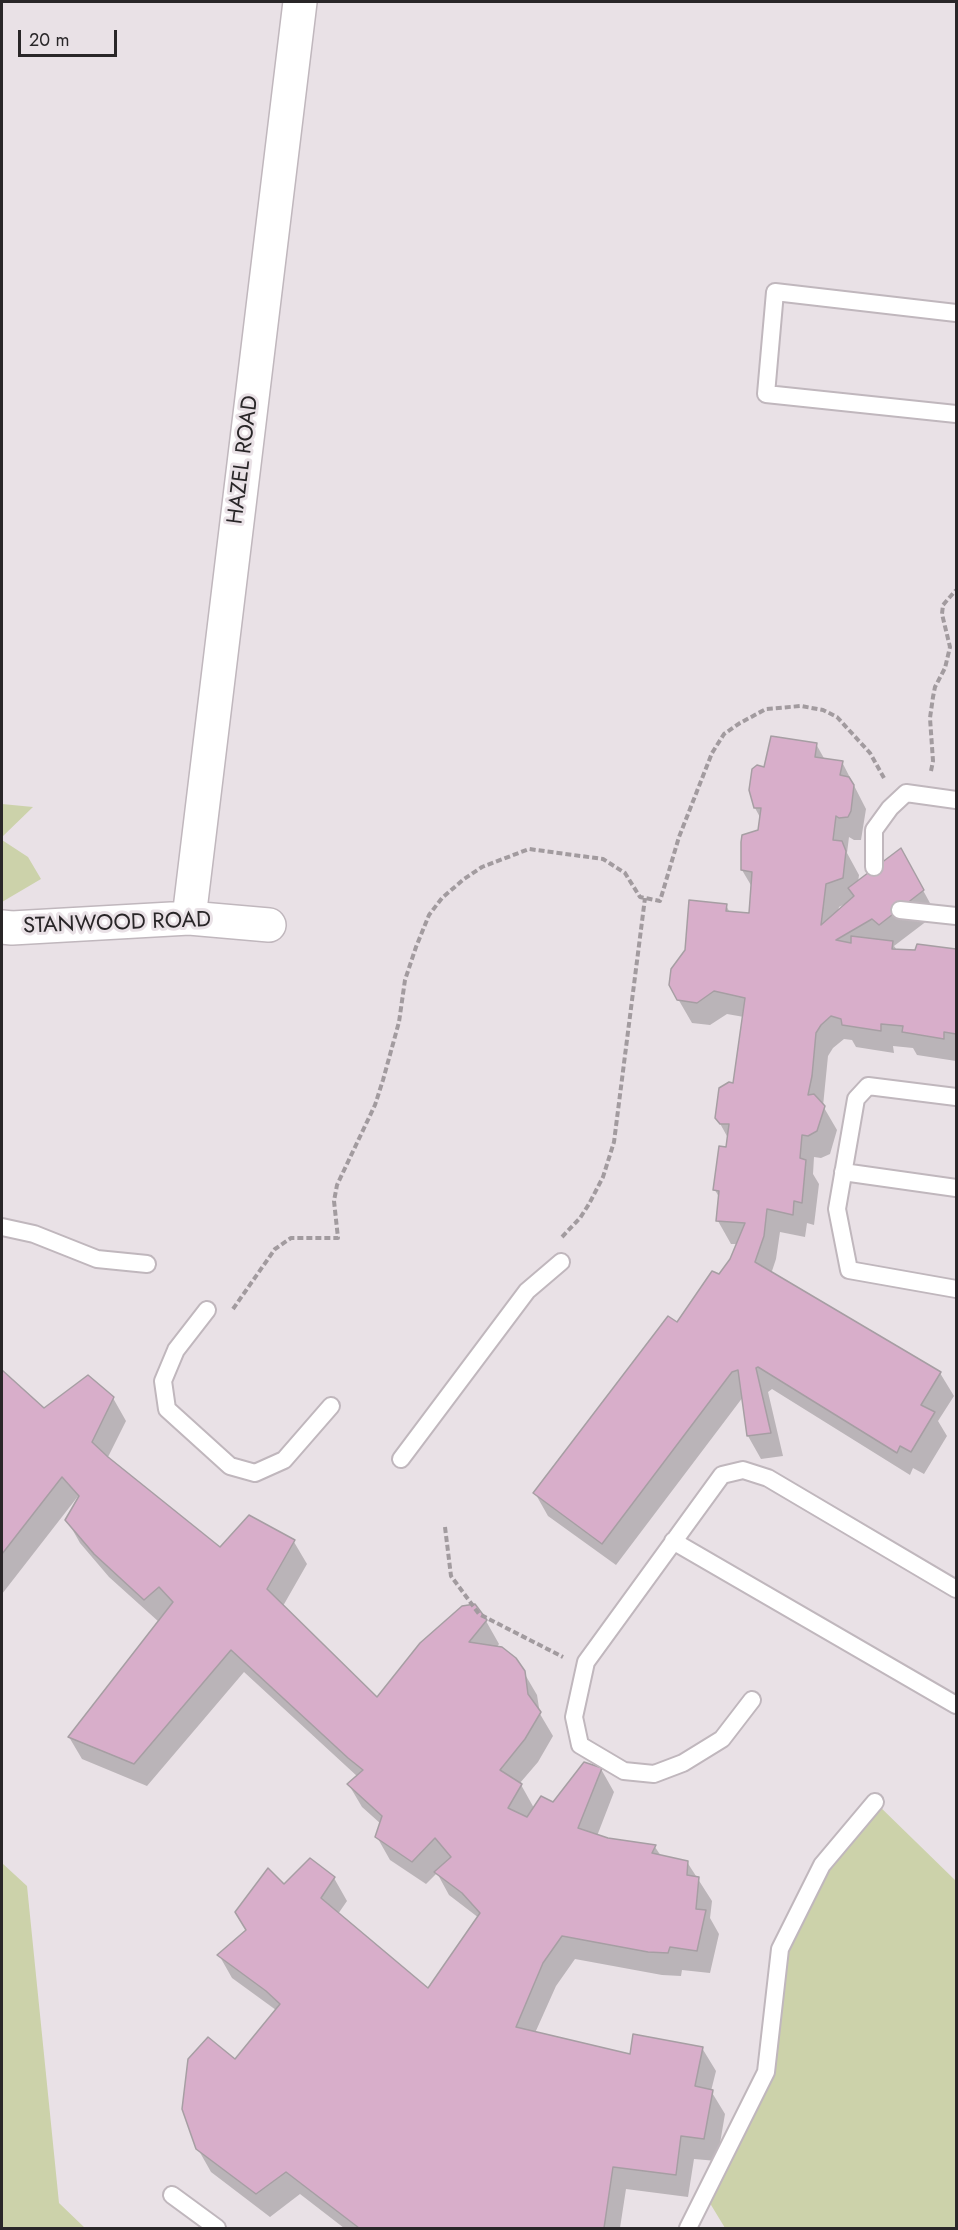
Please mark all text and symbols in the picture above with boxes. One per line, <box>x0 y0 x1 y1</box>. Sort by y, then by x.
scale bar <box>21 18 120 56</box>
text: 20 m <box>29 27 69 53</box>
street label: HAZEL ROAD <box>223 394 265 526</box>
street label: STANWOOD ROAD <box>23 908 211 940</box>

